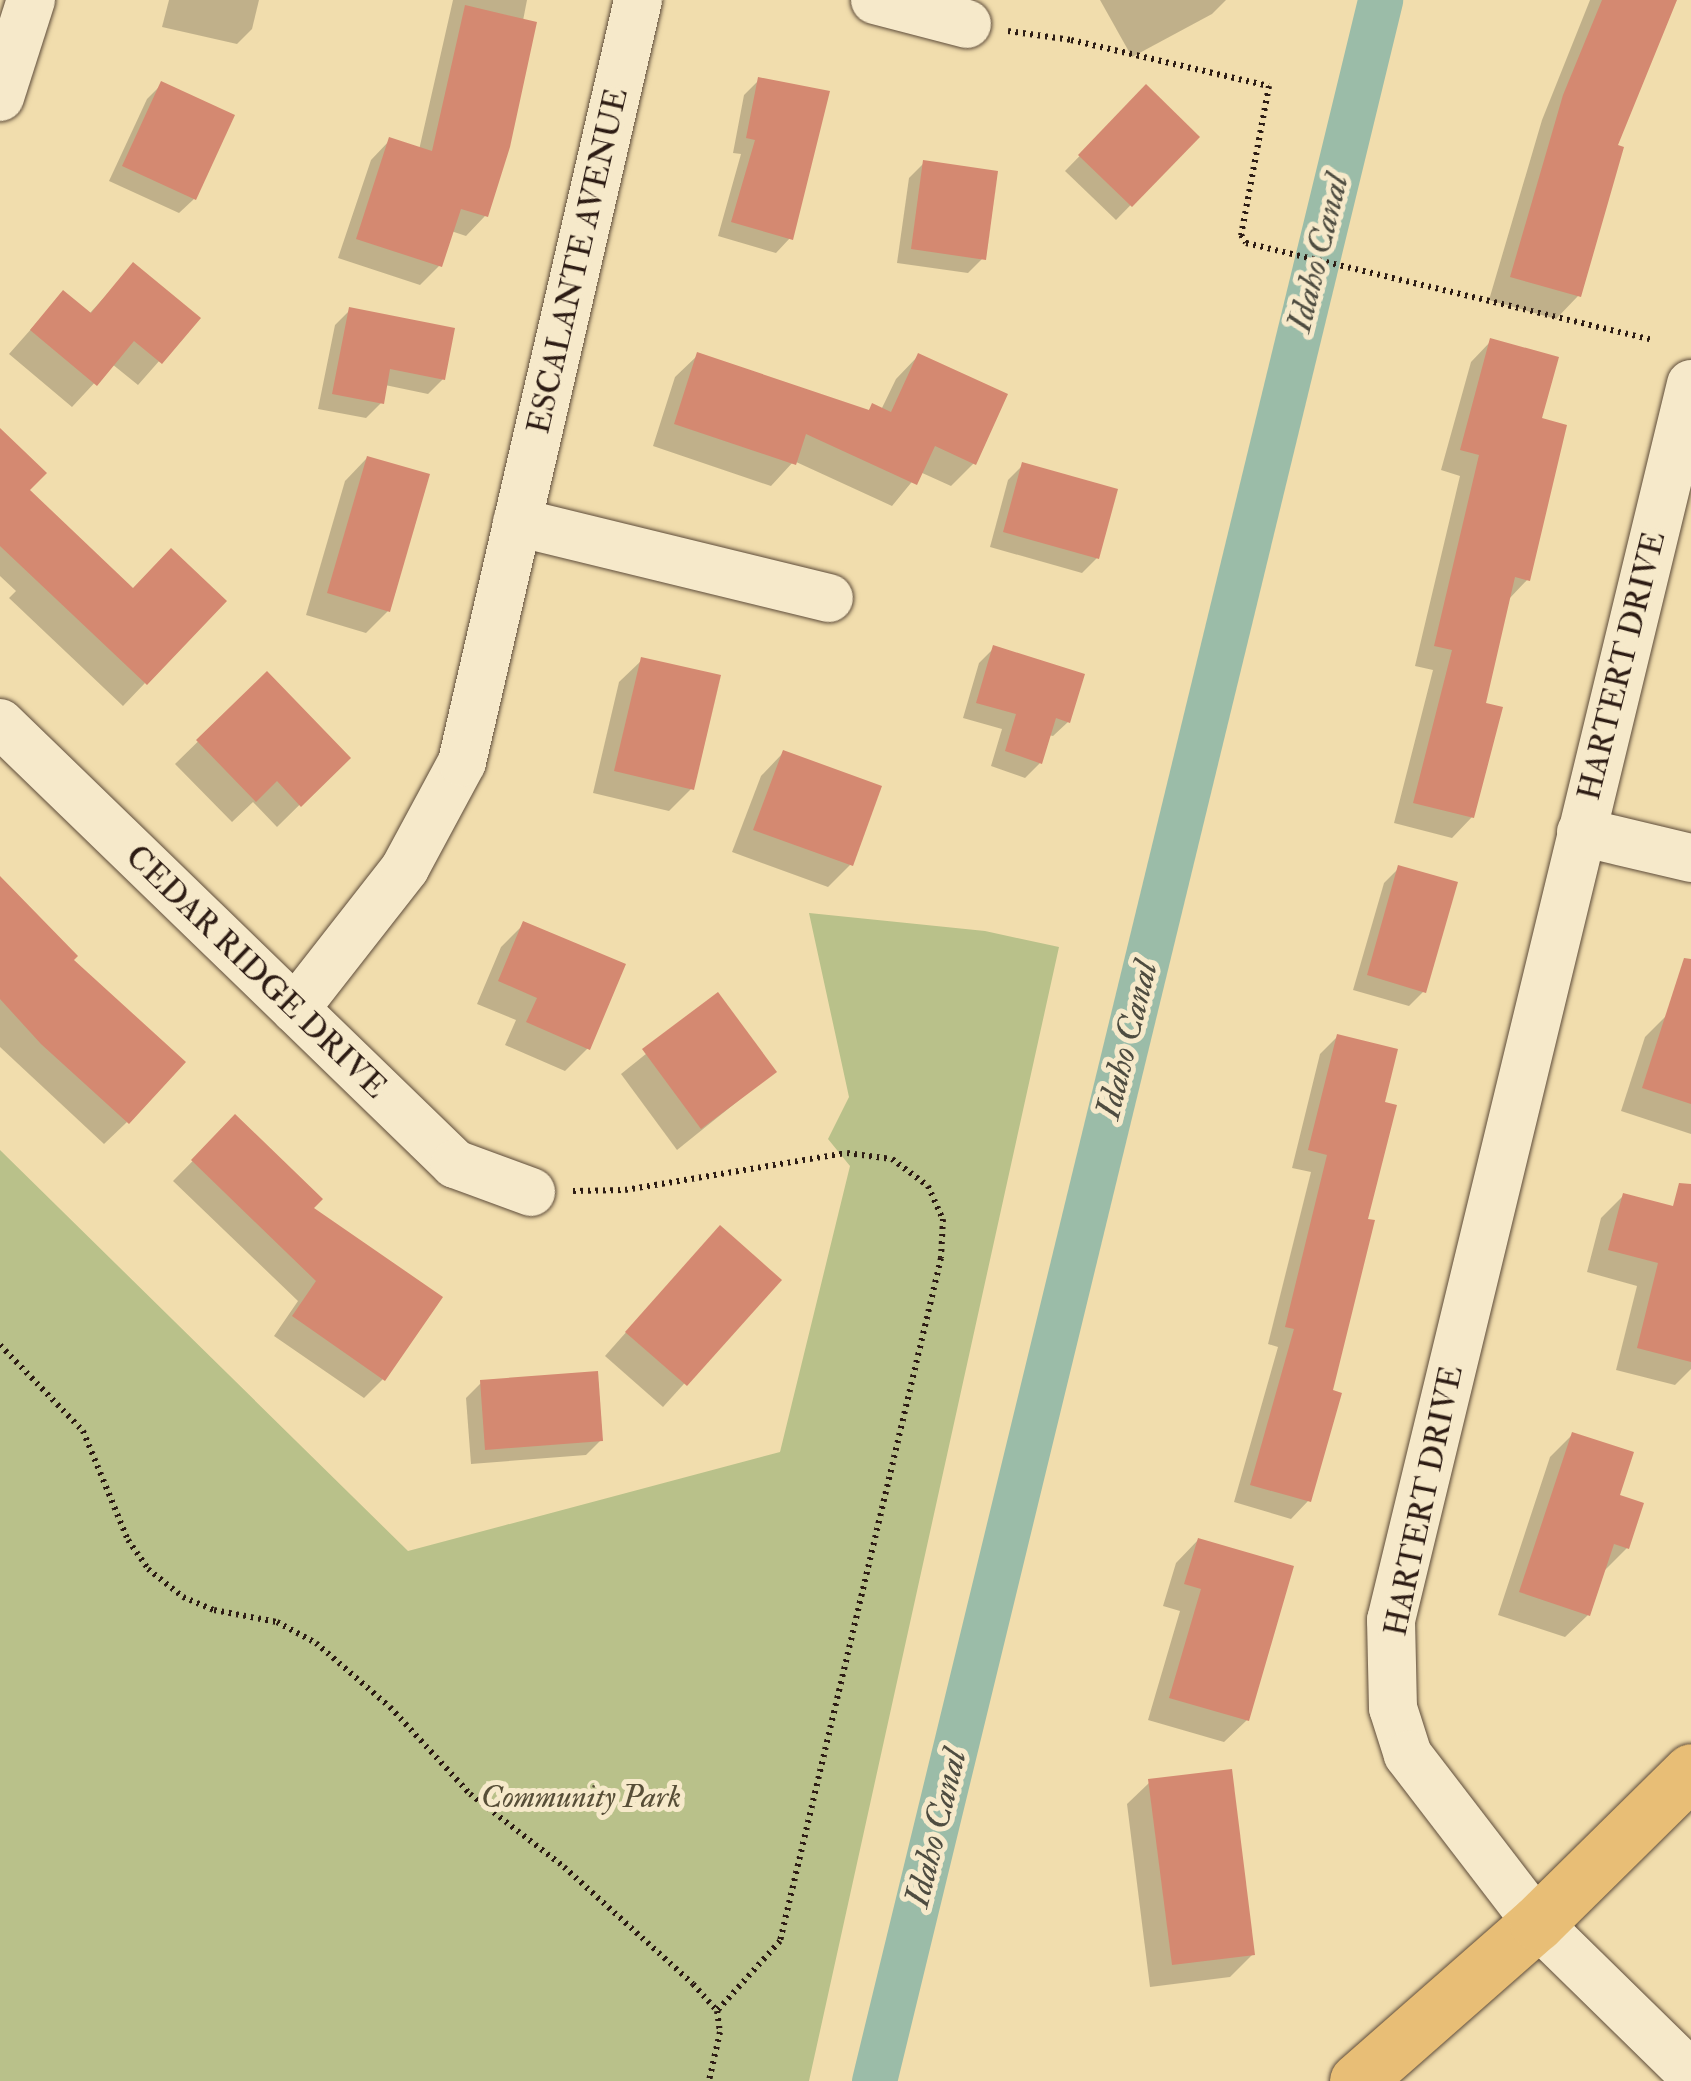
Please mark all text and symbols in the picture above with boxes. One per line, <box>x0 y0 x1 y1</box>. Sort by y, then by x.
street label: ESCALANTE AVENUE <box>520 84 636 438</box>
water label: Idaho Canal <box>1278 170 1358 336</box>
street label: HARTERT DRIVE <box>1570 528 1674 804</box>
street label: CEDAR RIDGE DRIVE <box>118 837 394 1107</box>
water label: Idaho Canal <box>1087 957 1167 1123</box>
street label: HARTERT DRIVE <box>1377 1362 1471 1640</box>
water label: Idaho Canal <box>896 1745 976 1911</box>
park label: Community Park <box>481 1778 681 1816</box>

